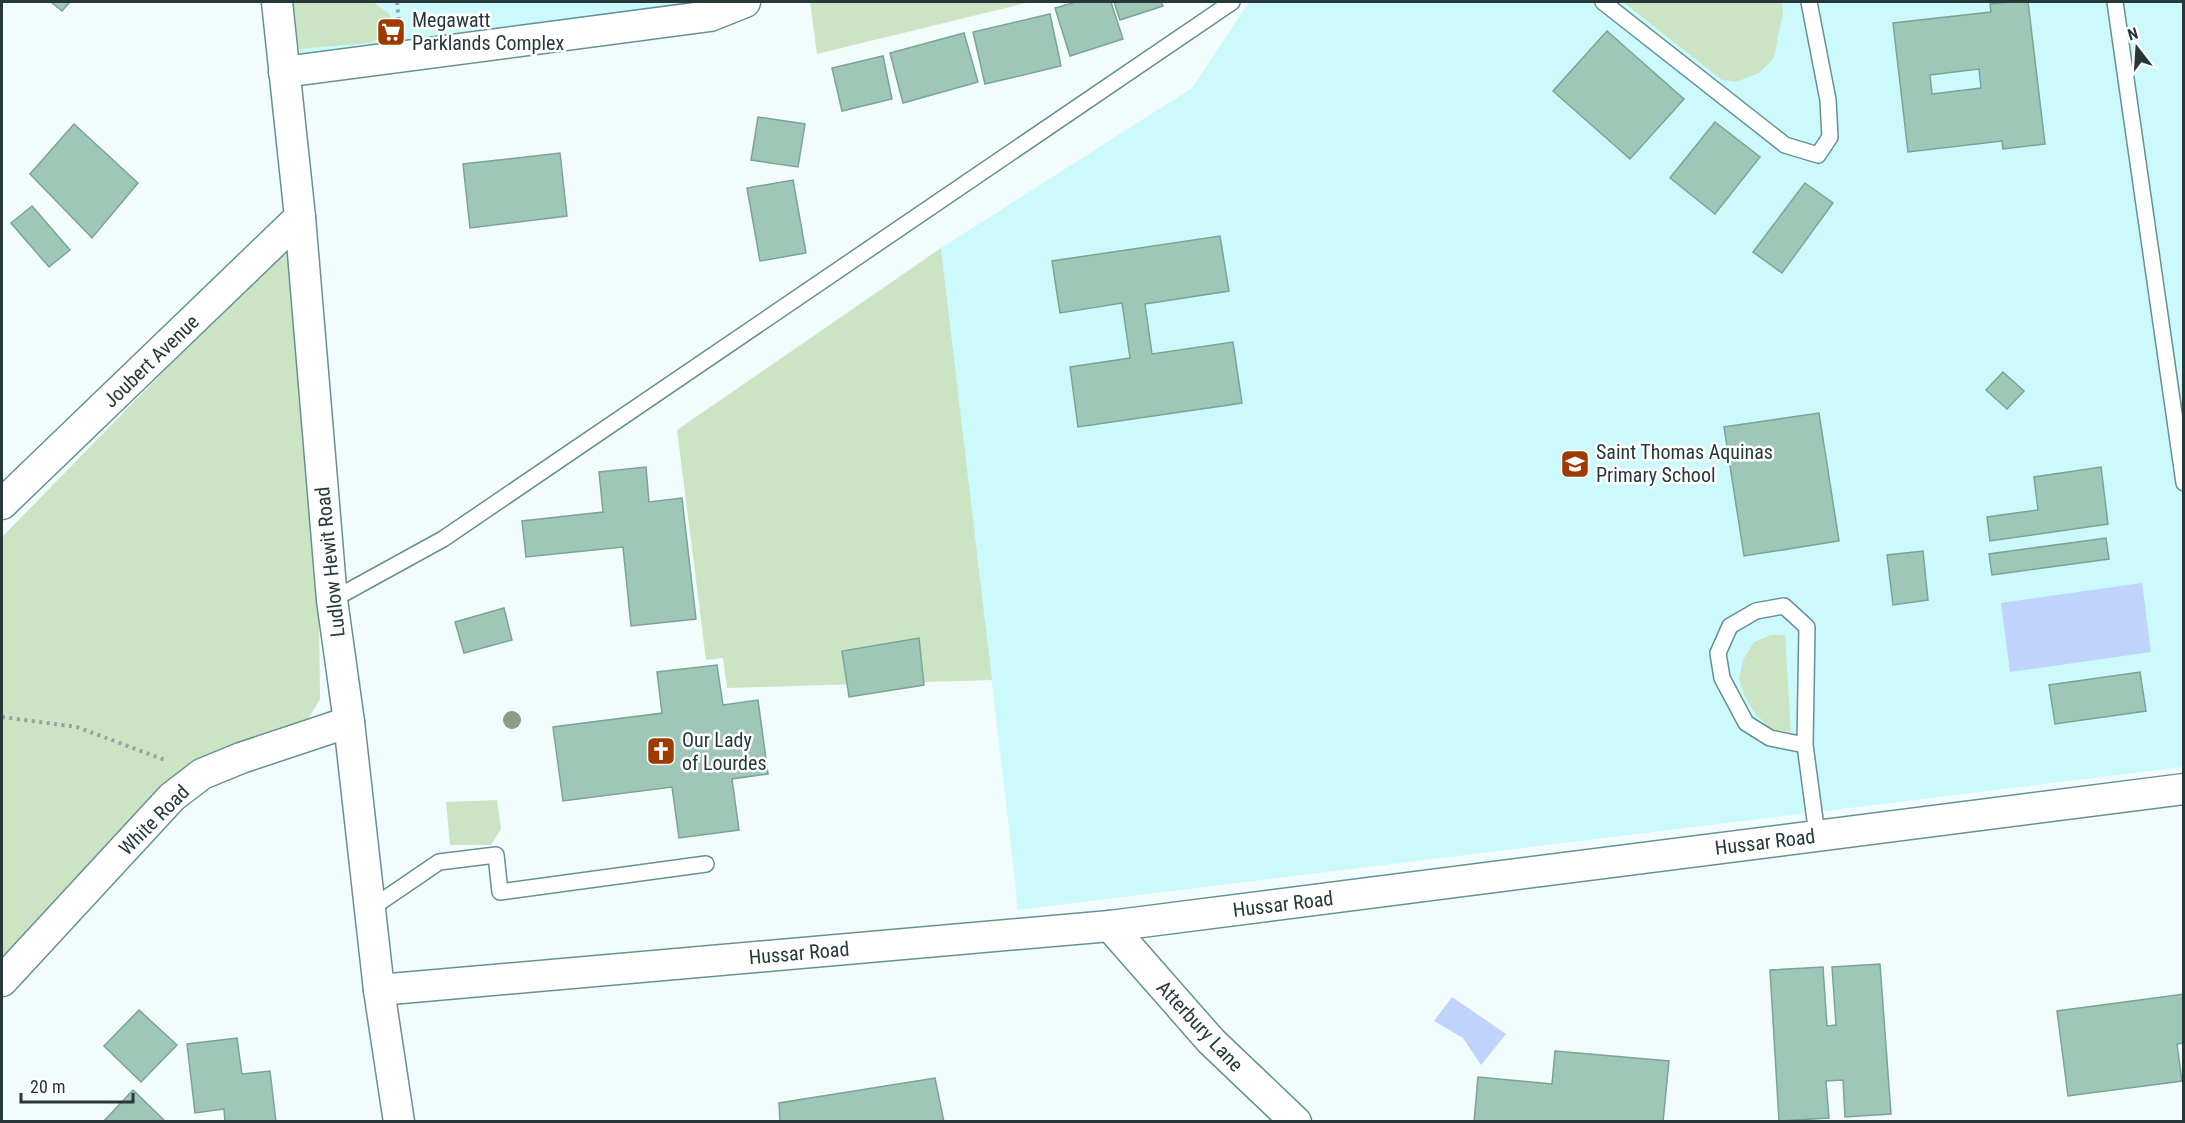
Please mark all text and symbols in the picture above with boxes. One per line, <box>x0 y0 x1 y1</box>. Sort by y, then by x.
place label: Megawatt Parklands Complex <box>412 8 564 55</box>
supermarket icon: Megawatt Parklands Complex <box>375 16 407 48</box>
north arrow <box>2107 18 2167 78</box>
text: N <box>2125 24 2140 45</box>
street label: Joubert Avenue <box>98 310 204 412</box>
place label: Saint Thomas Aquinas Primary School <box>1596 440 1773 487</box>
school or university icon: Saint Thomas Aquinas Primary School <box>1559 448 1591 480</box>
street label: Ludlow Hewit Road <box>310 486 350 638</box>
place label: Our Lady of Lourdes <box>682 728 767 775</box>
church icon: Our Lady of Lourdes <box>645 735 677 767</box>
street label: White Road <box>114 780 194 860</box>
street label: Hussar Road <box>1714 824 1816 860</box>
street label: Hussar Road <box>1232 886 1334 922</box>
street label: Hussar Road <box>748 937 850 969</box>
street label: Atterbury Lane <box>1152 976 1248 1076</box>
scale bar <box>21 1066 134 1104</box>
text: 20 m <box>30 1076 65 1097</box>

